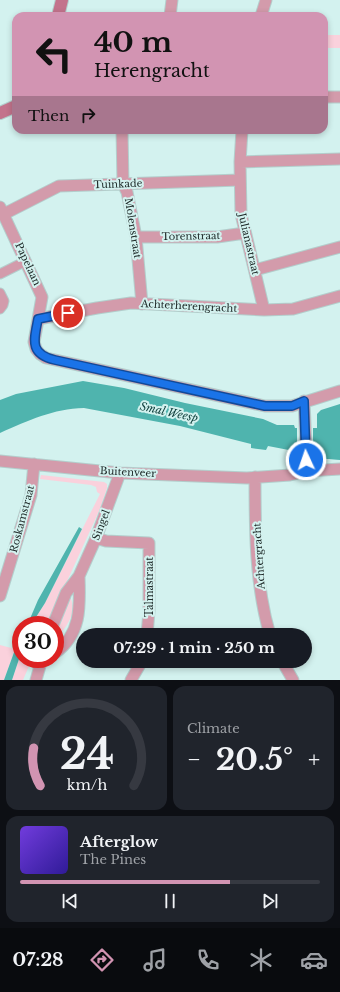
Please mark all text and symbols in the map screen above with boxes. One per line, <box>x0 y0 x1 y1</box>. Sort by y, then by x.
text: 40 m <box>94 25 172 60</box>
icon: left <box>28 28 80 80</box>
text: Herengracht <box>94 60 210 82</box>
icon: right <box>77 104 99 126</box>
text: Then <box>28 106 69 125</box>
street label: Tuinkade <box>93 177 143 191</box>
street label: Molenstraat <box>122 197 144 259</box>
street label: Julianastraat <box>235 210 262 276</box>
street label: Torenstraat <box>162 229 221 243</box>
street label: Papelaan <box>12 240 44 288</box>
pin <box>51 296 85 330</box>
street label: Achterherengracht <box>140 297 238 315</box>
icon: arrive <box>57 302 79 324</box>
water label: Smal Weesp <box>139 399 199 425</box>
position arrow <box>285 439 327 481</box>
street label: Buitenveer <box>100 464 157 480</box>
street label: Roskamstraat <box>7 484 37 554</box>
street label: Singel <box>89 508 113 542</box>
street label: Achtergracht <box>250 522 268 591</box>
street label: Talmastraat <box>143 557 156 617</box>
speed limit sign: 30 <box>12 616 64 668</box>
text: 07:29 · 1 min · 250 m <box>113 638 275 657</box>
text: Climate <box>187 720 240 737</box>
text: 24 <box>59 729 114 780</box>
text: 20.5° <box>216 741 293 778</box>
text: − <box>187 746 201 773</box>
text: + <box>308 746 320 773</box>
text: km/h <box>66 776 107 794</box>
text: Afterglow <box>80 832 158 851</box>
text: The Pines <box>80 851 146 868</box>
icon: previous <box>59 890 81 912</box>
icon: pause <box>159 890 181 912</box>
icon: next <box>259 890 281 912</box>
icon: directions <box>88 946 116 974</box>
icon: music <box>141 946 169 974</box>
icon: phone <box>194 946 222 974</box>
icon: climate <box>247 946 275 974</box>
icon: car <box>300 946 328 974</box>
text: 07:28 <box>12 949 64 971</box>

